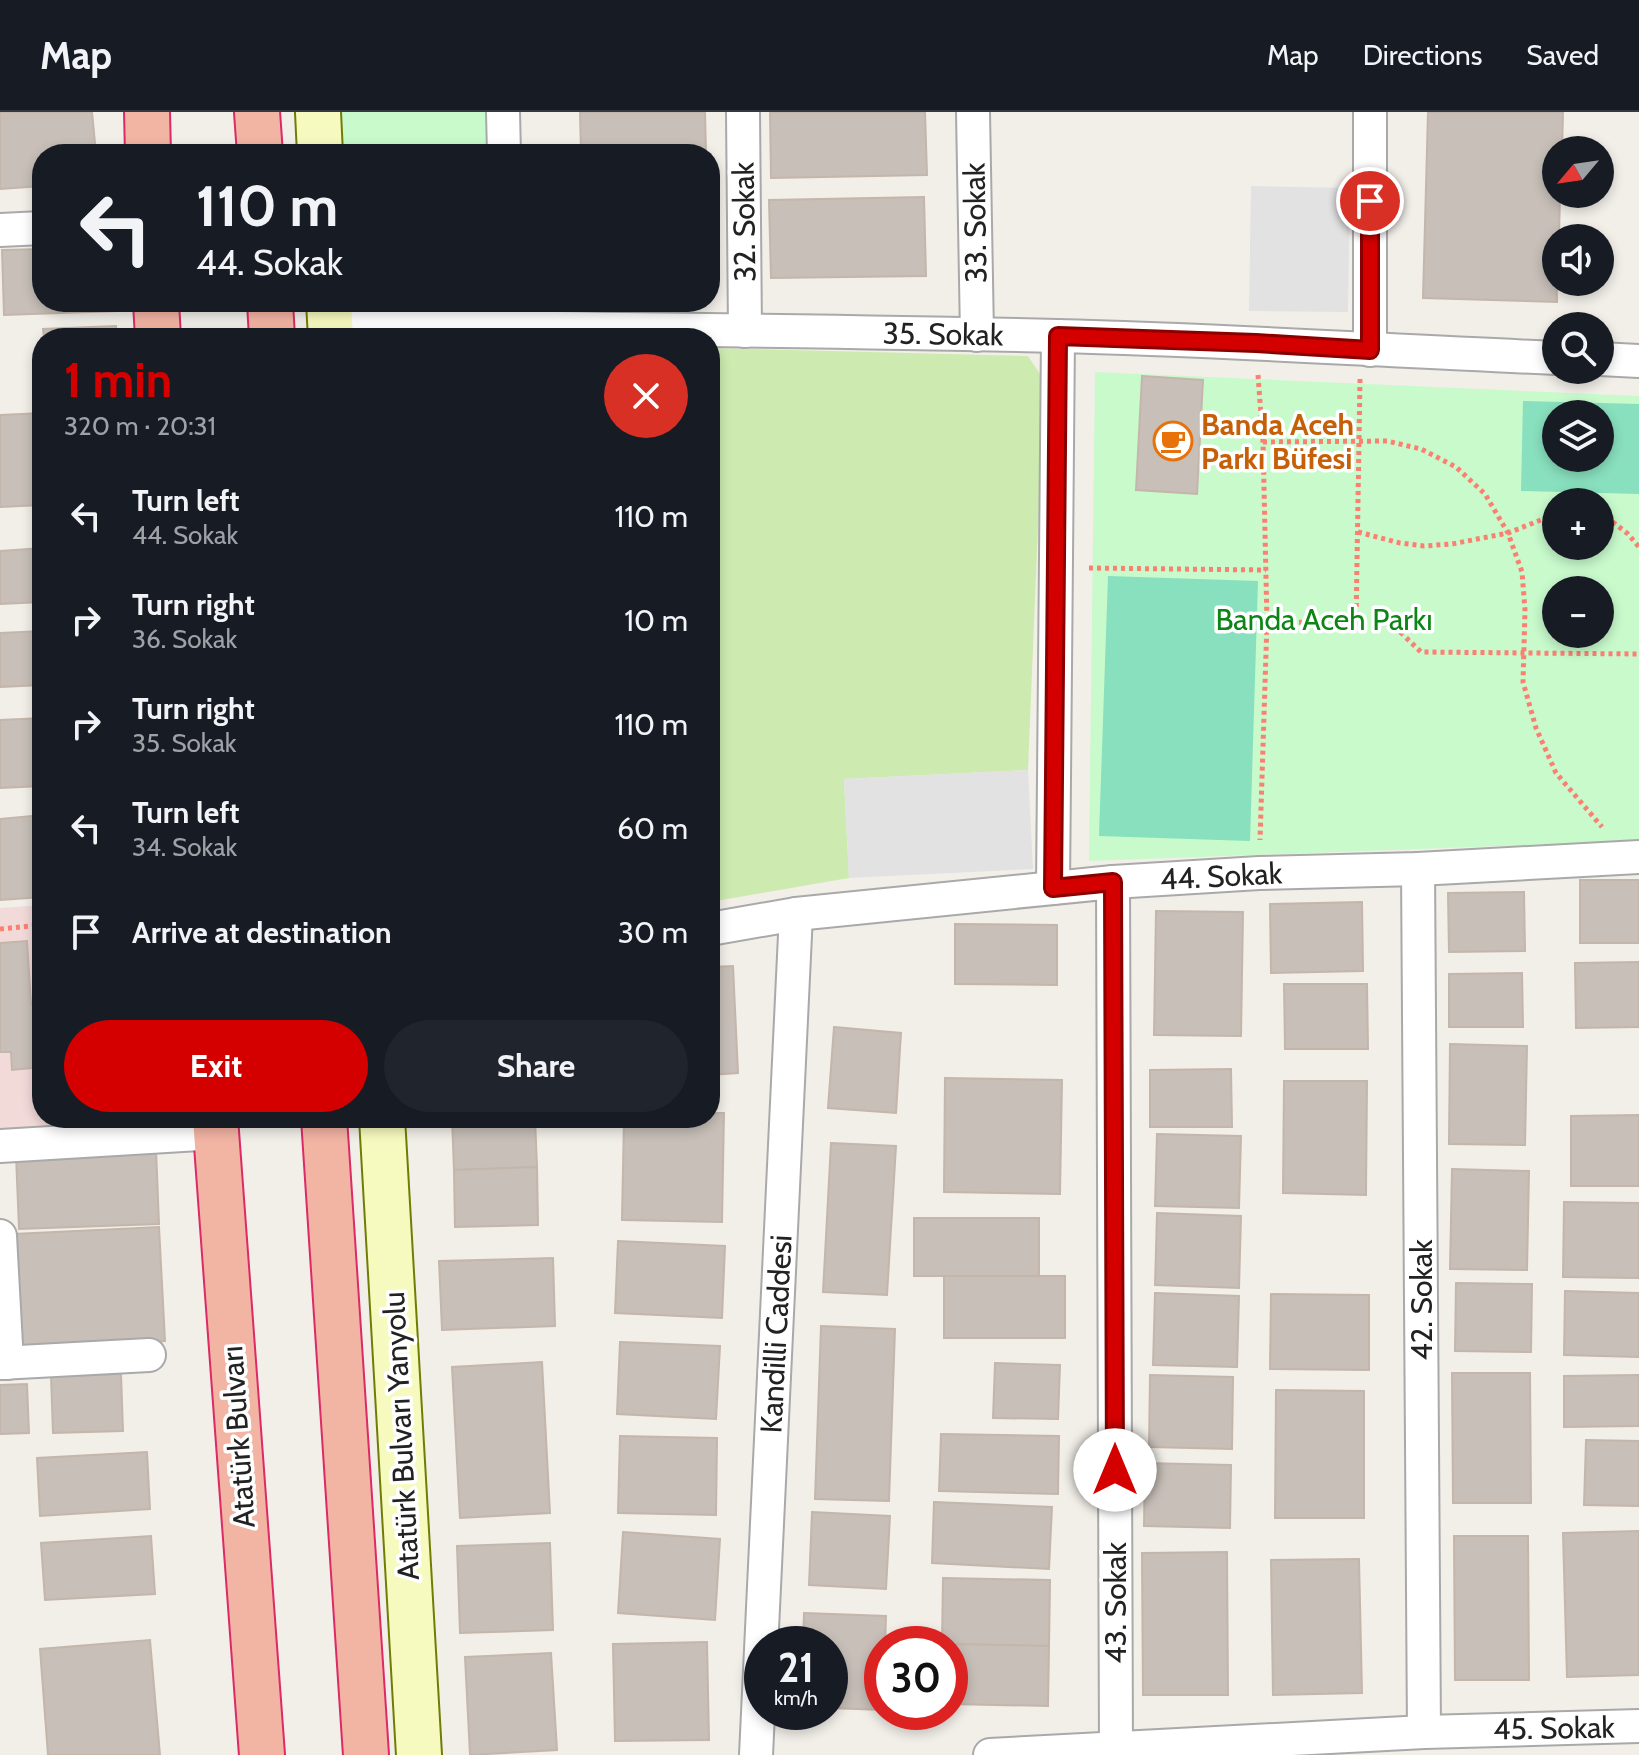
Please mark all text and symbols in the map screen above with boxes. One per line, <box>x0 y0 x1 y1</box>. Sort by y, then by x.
text: Map <box>40 32 112 79</box>
text: Map <box>1267 38 1319 72</box>
text: Directions <box>1363 38 1482 72</box>
text: Saved <box>1526 38 1599 72</box>
north arrow <box>1542 136 1614 208</box>
map controls <box>1542 136 1614 648</box>
street label: 32. Sokak <box>724 161 764 282</box>
street label: 33. Sokak <box>955 162 995 284</box>
pin <box>1336 167 1404 235</box>
text: 110 m <box>196 172 338 240</box>
icon: left <box>64 176 168 280</box>
icon: arrive <box>1348 179 1392 223</box>
button: sound <box>1542 224 1614 296</box>
text: 44. Sokak <box>196 240 343 284</box>
button: search <box>1542 312 1614 384</box>
street label: 35. Sokak <box>882 314 1004 354</box>
text: 1 min <box>64 351 172 409</box>
button: close <box>604 354 688 438</box>
button: layers <box>1542 400 1614 472</box>
place label: Banda Aceh Parkı Büfesi <box>1201 406 1354 477</box>
text: 320 m · 20:31 <box>64 410 216 442</box>
cafe icon: Banda Aceh Parkı Büfesi <box>1152 420 1194 462</box>
text: Turn left <box>132 482 240 519</box>
button: + <box>1542 488 1614 560</box>
icon: left <box>64 494 108 538</box>
text: 110 m <box>614 498 688 535</box>
text: 44. Sokak <box>132 519 238 551</box>
button: − <box>1542 576 1614 648</box>
text: Turn right <box>132 586 255 623</box>
icon: right <box>64 598 108 642</box>
park label: Banda Aceh Parkı <box>1215 601 1433 638</box>
text: 10 m <box>624 602 688 639</box>
text: 36. Sokak <box>132 623 237 655</box>
text: Turn right <box>132 690 255 727</box>
icon: right <box>64 702 108 746</box>
text: 110 m <box>614 706 688 743</box>
text: 35. Sokak <box>132 727 237 759</box>
text: Turn left <box>132 794 240 831</box>
icon: left <box>64 806 108 850</box>
text: 60 m <box>617 810 688 847</box>
text: 34. Sokak <box>132 831 237 863</box>
street label: 44. Sokak <box>1159 854 1284 898</box>
icon: arrive <box>64 910 108 954</box>
text: Arrive at destination <box>132 914 392 951</box>
text: 30 m <box>618 914 688 951</box>
button: Exit <box>64 1020 368 1112</box>
button: Share <box>384 1020 688 1112</box>
street label: Kandilli Caddesi <box>752 1234 800 1434</box>
street label: 42. Sokak <box>1403 1239 1440 1361</box>
street label: Atatürk Bulvarı Yanyolu <box>375 1291 427 1581</box>
street label: Atatürk Bulvarı <box>213 1345 263 1529</box>
position arrow <box>1073 1428 1157 1512</box>
street label: 43. Sokak <box>1097 1542 1134 1664</box>
speed limit sign: 30 <box>864 1626 968 1730</box>
text: 21 <box>778 1643 814 1692</box>
text: km/h <box>774 1686 818 1710</box>
street label: 45. Sokak <box>1493 1708 1616 1748</box>

